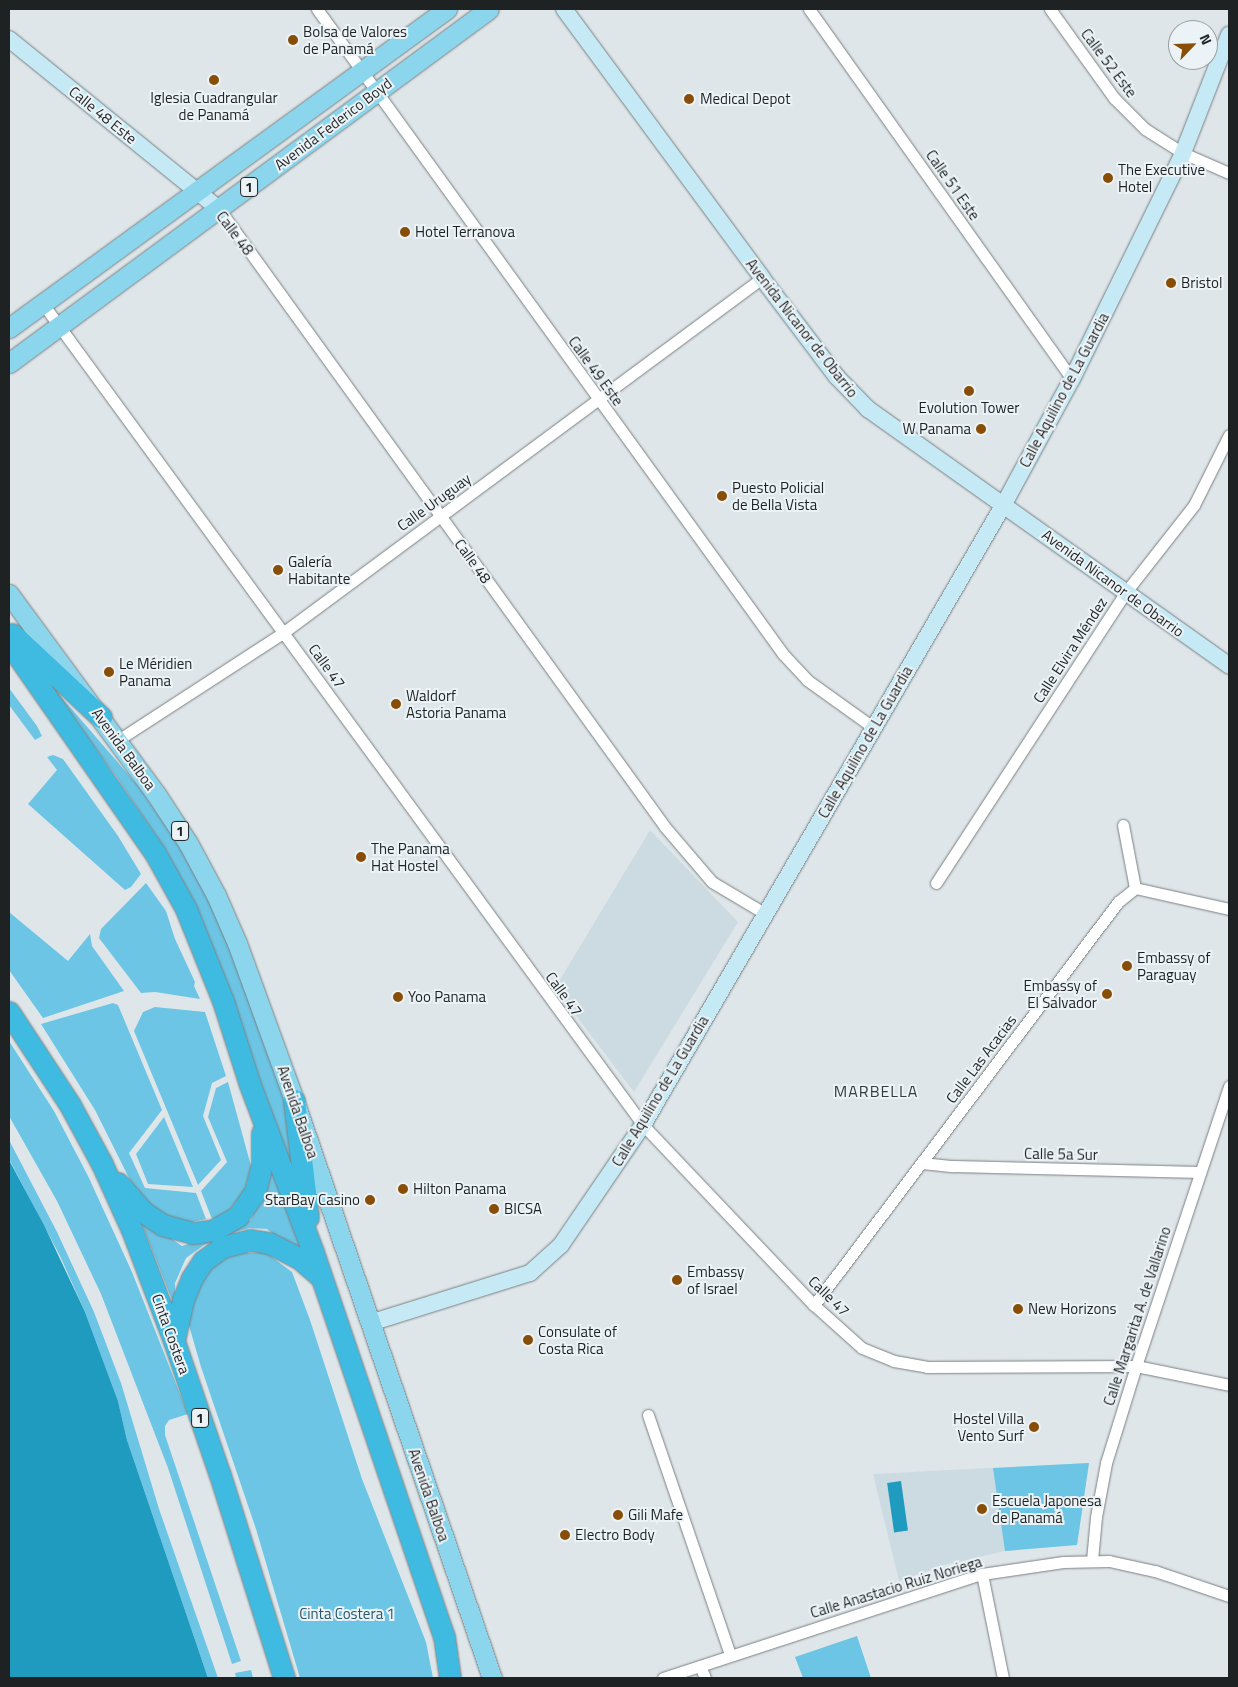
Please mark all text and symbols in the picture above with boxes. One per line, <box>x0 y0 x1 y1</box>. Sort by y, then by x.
north arrow <box>1168 20 1218 70</box>
place label: Bolsa de Valores de Panamá <box>303 22 407 57</box>
street label: Calle 52 Este <box>1077 25 1141 101</box>
text: N <box>1195 30 1218 48</box>
marker: Bolsa de Valores de Panamá <box>287 34 299 46</box>
marker: Iglesia Cuadrangular de Panamá <box>208 74 220 86</box>
street label: Avenida Federico Boyd <box>271 74 395 174</box>
street label: Calle 48 Este <box>66 82 140 148</box>
place label: Iglesia Cuadrangular de Panamá <box>150 88 278 123</box>
place label: Medical Depot <box>700 90 790 108</box>
marker: Medical Depot <box>682 92 696 106</box>
street label: Calle 51 Este <box>922 146 984 224</box>
place label: The Executive Hotel <box>1118 160 1205 195</box>
marker: The Executive Hotel <box>1102 172 1114 184</box>
road number: 1 <box>239 176 259 198</box>
street label: Calle 48 <box>213 208 257 258</box>
place label: Hotel Terranova <box>415 223 515 241</box>
marker: Hotel Terranova <box>399 226 411 238</box>
street label: Avenida Nicanor de Obarrio <box>742 255 862 401</box>
place label: Bristol <box>1181 274 1222 292</box>
marker: Bristol <box>1165 277 1177 289</box>
street label: Calle Aquilino de La Guardia <box>1016 310 1112 470</box>
street label: Calle 49 Este <box>565 333 627 409</box>
marker: Evolution Tower <box>963 385 975 397</box>
place label: Evolution Tower <box>919 399 1019 417</box>
place label: W Panama <box>902 420 971 438</box>
marker: W Panama <box>975 423 987 435</box>
street label: Calle Uruguay <box>394 469 474 535</box>
place label: Puesto Policial de Bella Vista <box>732 478 824 513</box>
marker: Puesto Policial de Bella Vista <box>716 490 728 502</box>
street label: Avenida Nicanor de Obarrio <box>1039 525 1187 641</box>
street label: Calle 48 <box>451 535 495 587</box>
place label: Galería Habitante <box>288 552 350 587</box>
marker: Galería Habitante <box>272 564 284 576</box>
street label: Calle Elvira Méndez <box>1029 594 1111 706</box>
street label: Calle 47 <box>305 640 349 692</box>
place label: Le Méridien Panama <box>119 654 192 689</box>
street label: Calle Aquilino de La Guardia <box>814 663 916 821</box>
marker: Le Méridien Panama <box>103 666 115 678</box>
place label: Waldorf Astoria Panama <box>406 686 506 721</box>
marker: Waldorf Astoria Panama <box>390 698 402 710</box>
street label: Avenida Balboa <box>88 704 160 794</box>
road number: 1 <box>170 819 190 842</box>
place label: The Panama Hat Hostel <box>371 839 450 874</box>
marker: The Panama Hat Hostel <box>355 851 367 863</box>
place label: Embassy of Paraguay <box>1137 948 1210 983</box>
marker: Embassy of Paraguay <box>1121 960 1133 972</box>
street label: Calle 47 <box>542 968 586 1020</box>
place label: Embassy of El Salvador <box>1024 976 1097 1011</box>
place label: Yoo Panama <box>408 988 486 1006</box>
marker: Embassy of El Salvador <box>1101 988 1113 1000</box>
marker: Yoo Panama <box>392 991 404 1003</box>
street label: Calle Las Acacias <box>942 1011 1020 1107</box>
street label: Calle Aquilino de La Guardia <box>608 1012 712 1170</box>
street label: Avenida Balboa <box>274 1063 322 1161</box>
district label: MARBELLA <box>833 1081 919 1101</box>
street label: Calle 5a Sur <box>1024 1144 1098 1164</box>
place label: Hilton Panama <box>413 1180 506 1198</box>
marker: Hilton Panama <box>397 1183 409 1195</box>
place label: StarBay Casino <box>265 1191 360 1209</box>
marker: StarBay Casino <box>364 1194 376 1206</box>
place label: BICSA <box>504 1200 542 1218</box>
marker: BICSA <box>488 1203 500 1215</box>
street label: Calle Margarita A. de Vallarino <box>1099 1224 1175 1408</box>
place label: Embassy of Israel <box>687 1262 744 1297</box>
street label: Calle 47 <box>805 1272 853 1320</box>
marker: Embassy of Israel <box>671 1274 683 1286</box>
street label: Cinta Costera <box>148 1291 194 1377</box>
place label: New Horizons <box>1028 1300 1116 1318</box>
marker: New Horizons <box>1012 1303 1024 1315</box>
place label: Consulate of Costa Rica <box>538 1322 617 1357</box>
marker: Consulate of Costa Rica <box>522 1334 534 1346</box>
road number: 1 <box>190 1406 210 1430</box>
place label: Hostel Villa Vento Surf <box>953 1409 1024 1444</box>
marker: Hostel Villa Vento Surf <box>1028 1421 1040 1433</box>
street label: Avenida Balboa <box>405 1446 453 1544</box>
place label: Escuela Japonesa de Panamá <box>992 1491 1101 1526</box>
marker: Escuela Japonesa de Panamá <box>976 1503 988 1515</box>
place label: Gili Mafe <box>628 1506 683 1524</box>
marker: Gili Mafe <box>612 1509 624 1521</box>
place label: Electro Body <box>575 1526 655 1544</box>
marker: Electro Body <box>559 1529 571 1541</box>
street label: Calle Anastacio Ruiz Noriega <box>808 1552 984 1622</box>
park label: Cinta Costera 1 <box>299 1605 395 1623</box>

